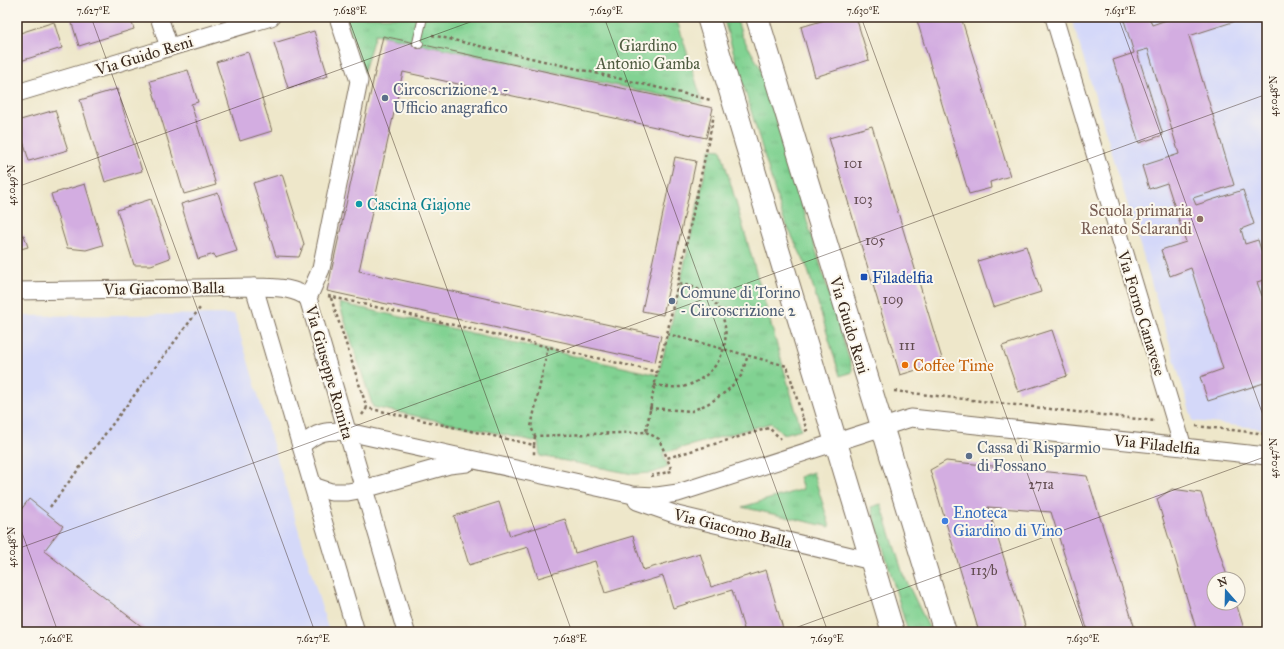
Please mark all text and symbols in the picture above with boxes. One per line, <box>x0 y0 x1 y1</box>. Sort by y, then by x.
text: 7.627°E <box>76 5 110 17</box>
text: 7.628°E <box>333 5 367 17</box>
text: 7.629°E <box>589 5 623 17</box>
text: 7.630°E <box>846 5 880 17</box>
text: 7.631°E <box>1104 5 1136 17</box>
street label: Via Guido Reni <box>92 31 196 80</box>
park label: Giardino Antonio Gamba <box>595 36 700 73</box>
text: 45.048°N <box>1268 75 1280 116</box>
place label: Circoscrizione 2 - Ufficio anagrafico <box>393 80 509 118</box>
marker: Circoscrizione 2 - Ufficio anagrafico <box>380 93 390 103</box>
house number: 101 <box>843 155 863 172</box>
text: 45.049°N <box>6 164 18 205</box>
house number: 103 <box>853 191 873 208</box>
place label: Cascina Giajone <box>367 195 471 214</box>
marker: Cascina Giajone <box>354 199 364 209</box>
place label: Scuola primaria Renato Sclarandi <box>1081 201 1193 238</box>
marker: Scuola primaria Renato Sclarandi <box>1195 214 1205 224</box>
house number: 105 <box>865 232 886 249</box>
street label: Via Forno Canavese <box>1113 247 1170 378</box>
place label: Filadelfia <box>872 268 933 287</box>
marker: Filadelfia <box>859 272 869 282</box>
street label: Via Guido Reni <box>825 273 874 377</box>
street label: Via Giacomo Balla <box>102 278 225 299</box>
place label: Comune di Torino - Circoscrizione 2 <box>680 283 801 320</box>
house number: 109 <box>882 291 904 308</box>
marker: Comune di Torino - Circoscrizione 2 <box>667 296 677 306</box>
street label: Via Giuseppe Romita <box>301 302 358 441</box>
house number: 111 <box>899 337 916 354</box>
place label: Coffee Time <box>913 356 994 375</box>
marker: Coffee Time <box>900 360 910 370</box>
street label: Via Filadelfia <box>1112 430 1201 459</box>
text: 45.047°N <box>1268 437 1280 478</box>
place label: Cassa di Risparmio di Fossano <box>977 438 1101 475</box>
marker: Cassa di Risparmio di Fossano <box>964 451 974 461</box>
house number: 271a <box>1028 476 1054 493</box>
place label: Enoteca Giardino di Vino <box>953 503 1063 540</box>
street label: Via Giacomo Balla <box>671 504 794 552</box>
marker: Enoteca Giardino di Vino <box>940 516 950 526</box>
text: 45.048°N <box>6 526 18 567</box>
house number: 113/b <box>970 562 998 579</box>
north arrow <box>1206 571 1246 611</box>
text: N <box>1216 574 1230 590</box>
text: 7.626°E <box>39 633 73 645</box>
text: 7.627°E <box>296 633 330 645</box>
text: 7.628°E <box>553 633 587 645</box>
text: 7.629°E <box>810 633 844 645</box>
text: 7.630°E <box>1066 633 1100 645</box>

